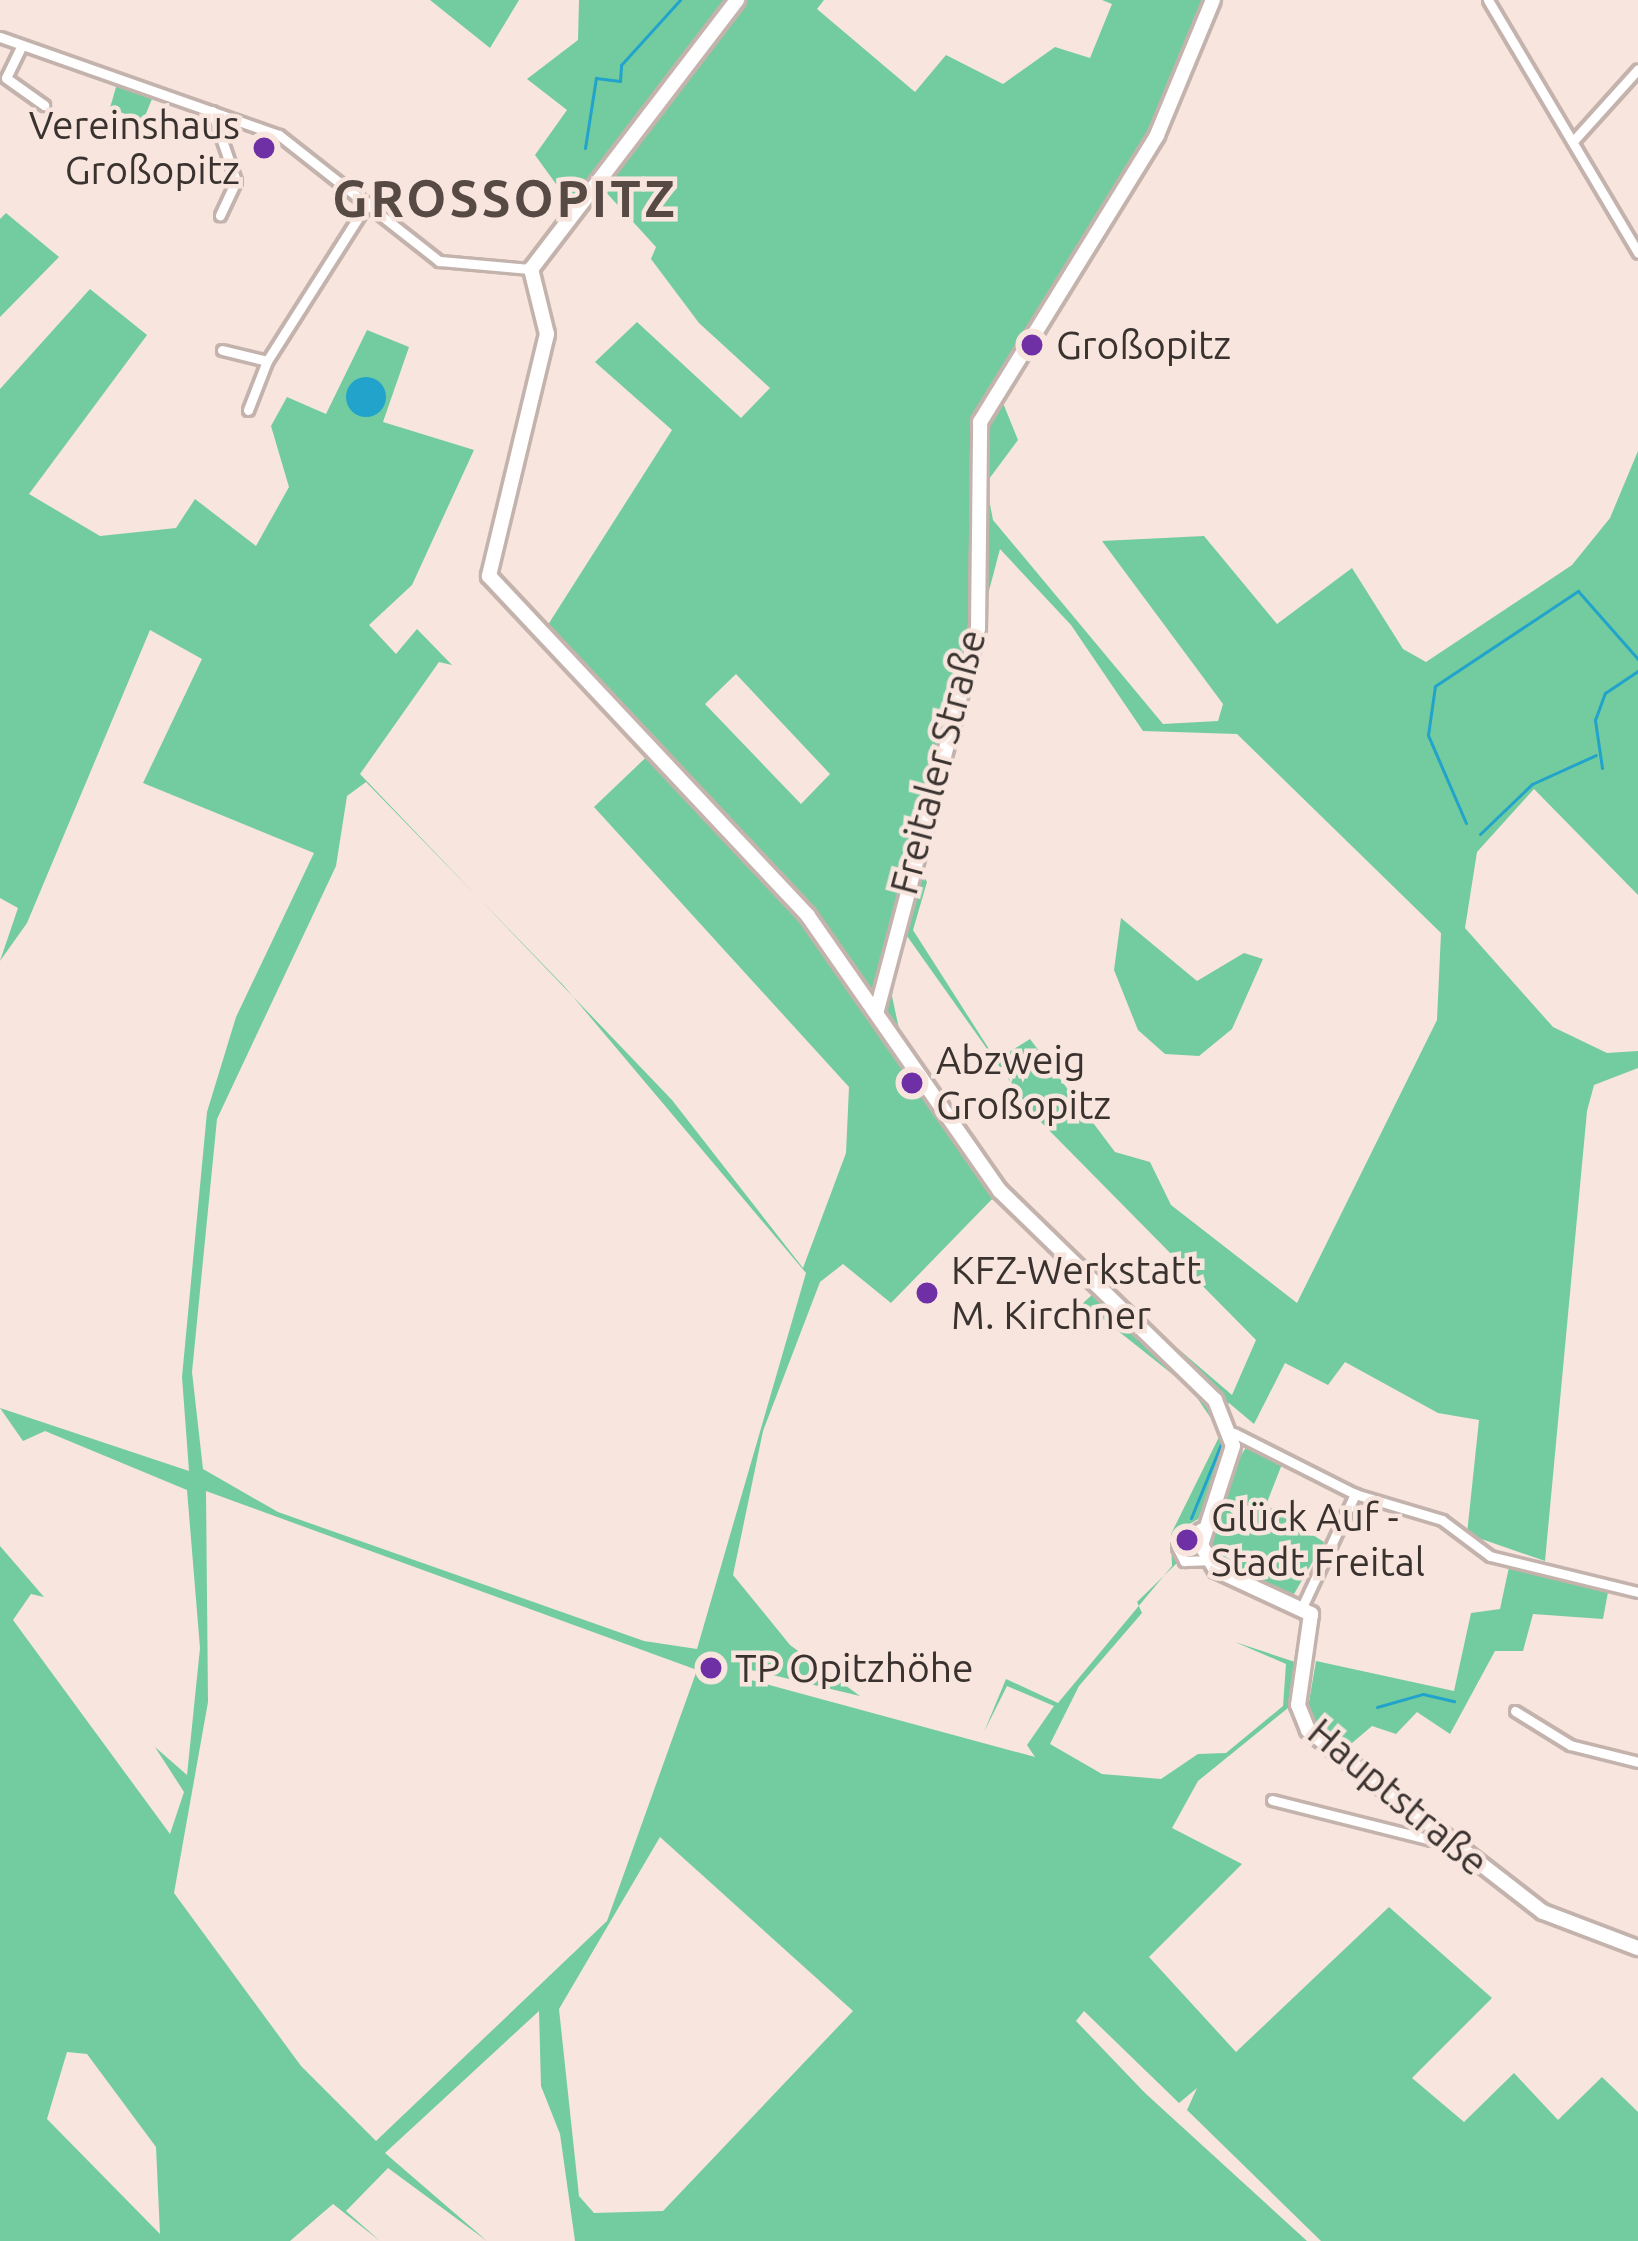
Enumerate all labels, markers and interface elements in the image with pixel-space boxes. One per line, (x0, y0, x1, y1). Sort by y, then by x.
place label: Vereinshaus Großopitz (29, 103, 240, 194)
marker: Vereinshaus Großopitz (251, 135, 277, 161)
district label: GROSSOPITZ (332, 167, 678, 229)
place label: Großopitz (1056, 322, 1231, 368)
marker: Großopitz (1019, 332, 1045, 358)
street label: Freitaler Straße (880, 625, 996, 899)
place label: Abzweig Großopitz (936, 1038, 1111, 1129)
marker: Abzweig Großopitz (899, 1070, 925, 1096)
place label: KFZ-Werkstatt M. Kirchner (951, 1248, 1201, 1339)
marker: KFZ-Werkstatt M. Kirchner (914, 1280, 940, 1306)
place label: Glück Auf - Stadt Freital (1211, 1495, 1425, 1586)
marker: Glück Auf - Stadt Freital (1174, 1527, 1200, 1553)
place label: TP Opitzhöhe (735, 1645, 974, 1691)
marker: TP Opitzhöhe (698, 1655, 724, 1681)
street label: Hauptstraße (1299, 1708, 1497, 1886)

